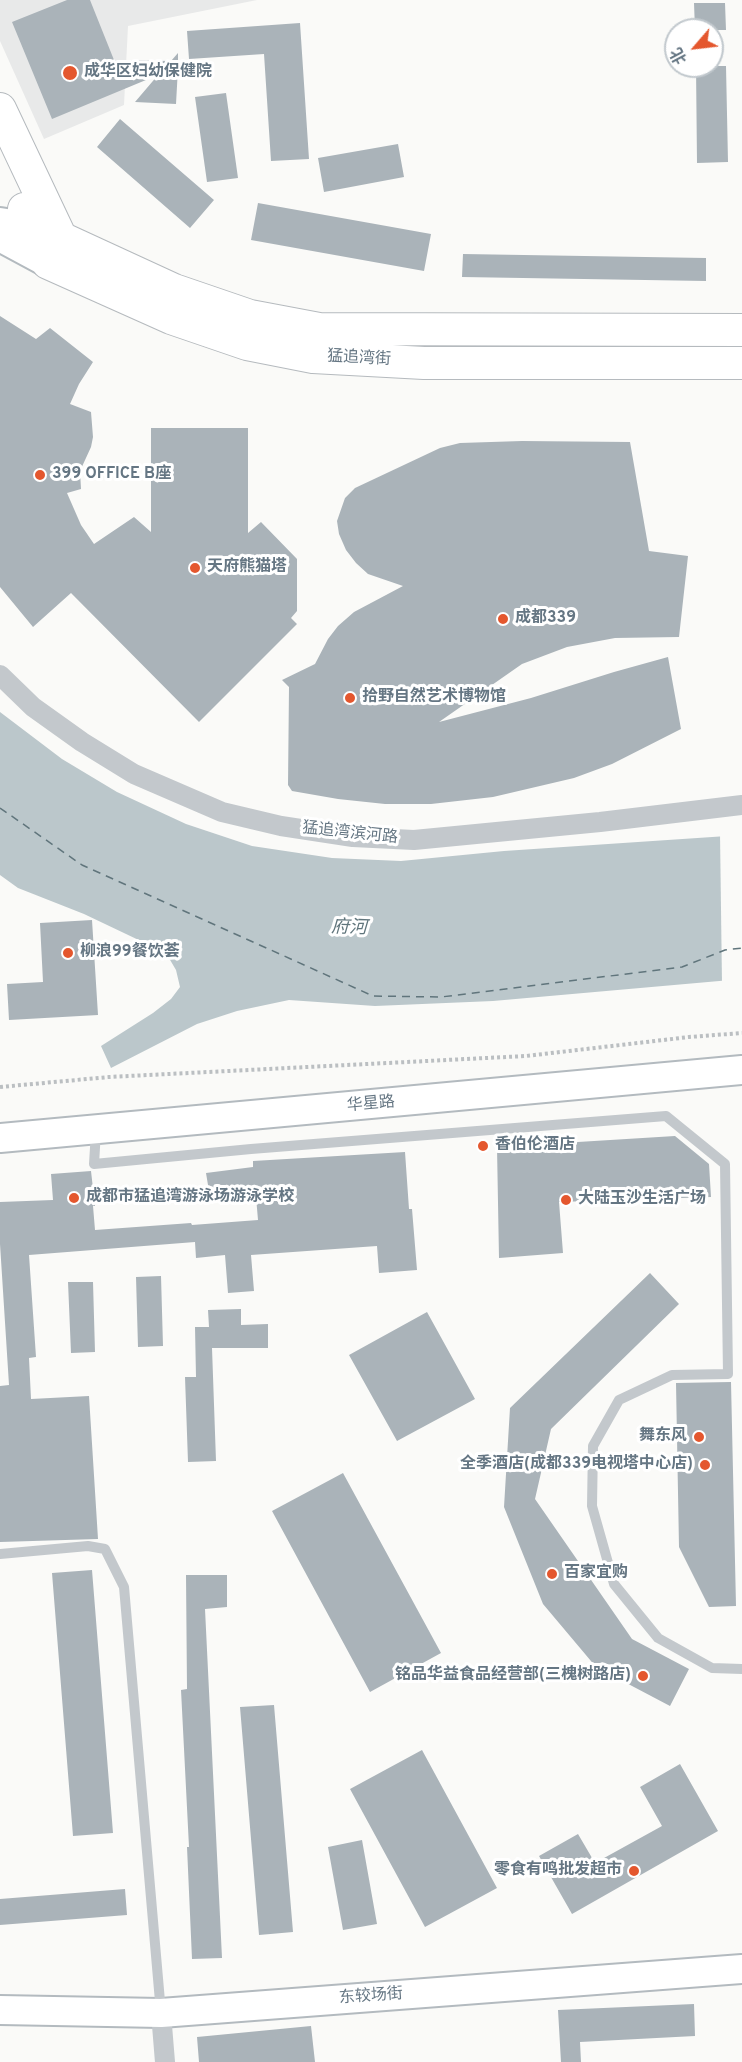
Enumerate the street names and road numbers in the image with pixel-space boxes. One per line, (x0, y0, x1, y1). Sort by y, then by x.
street label: 猛追湾街 (327, 348, 391, 370)
street label: 猛追湾滨河路 (301, 819, 399, 849)
street label: 华星路 (346, 1093, 396, 1117)
street label: 东较场街 (338, 1985, 404, 2009)

